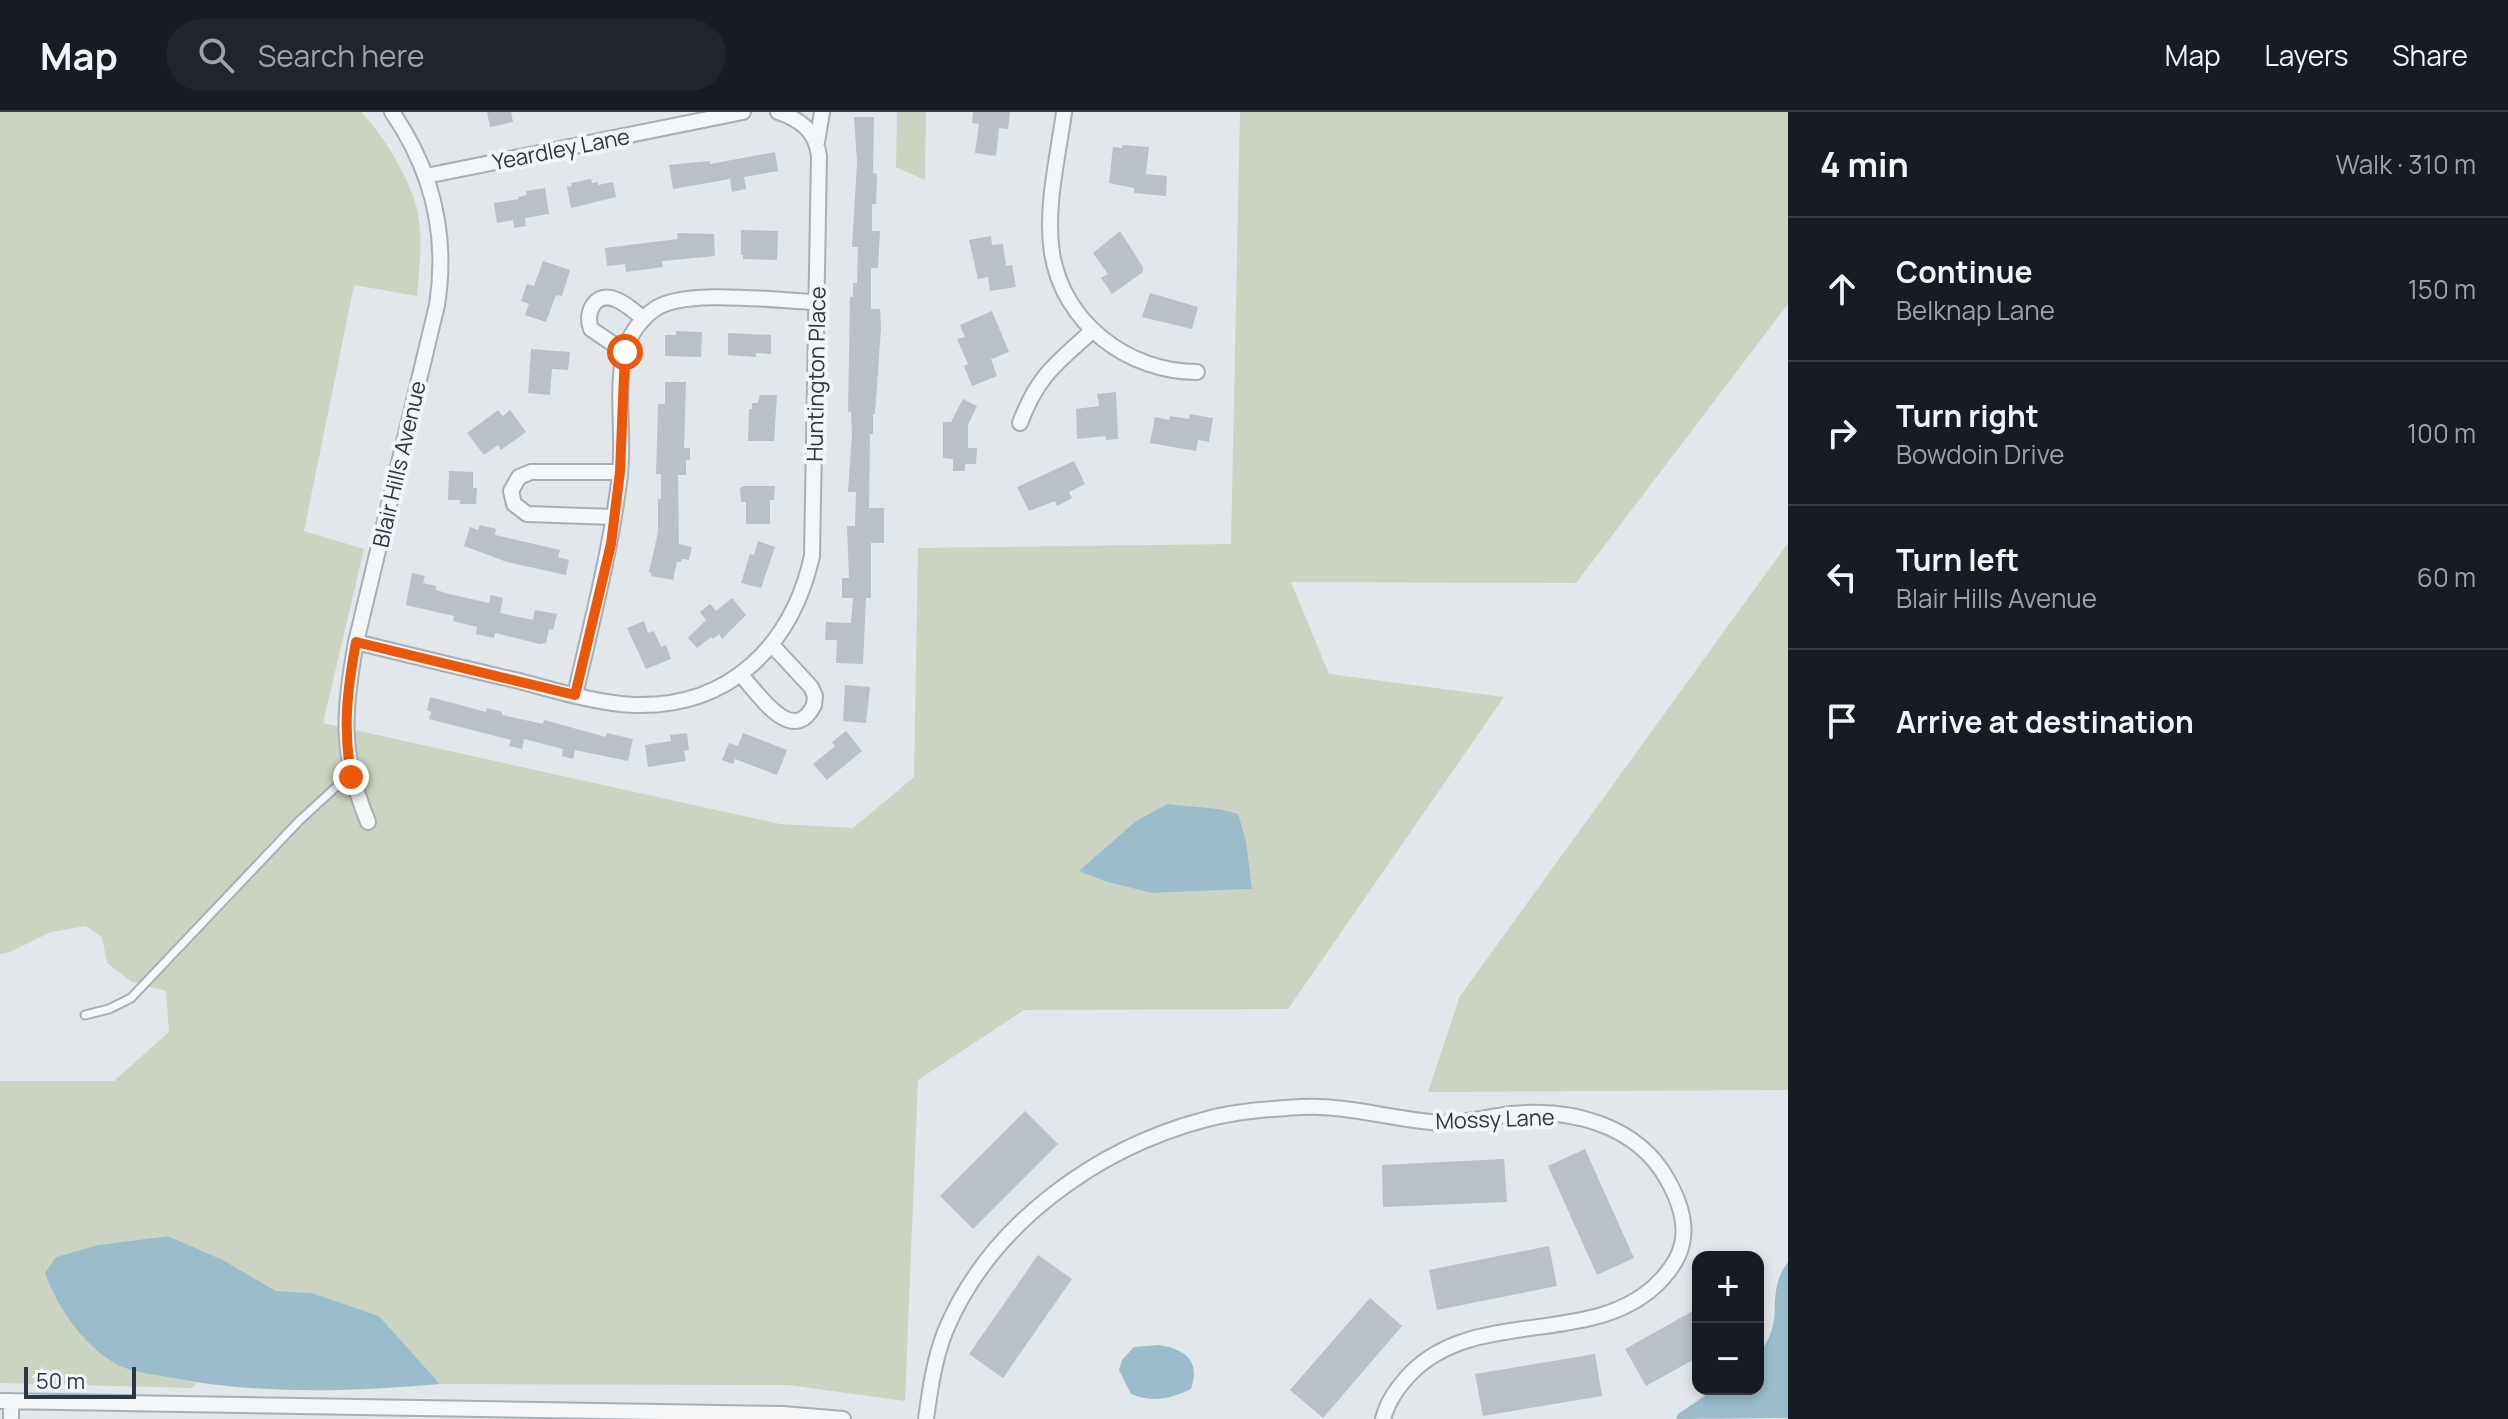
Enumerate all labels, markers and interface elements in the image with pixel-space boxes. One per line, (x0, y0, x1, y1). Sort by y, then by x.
search box (166, 19, 726, 91)
text: Map (40, 29, 118, 81)
icon: search (194, 33, 238, 77)
text: Search here (258, 35, 425, 76)
text: Map (2165, 36, 2221, 74)
text: Layers (2265, 36, 2348, 74)
text: Share (2392, 36, 2468, 74)
street label: Yeardley Lane (490, 121, 632, 177)
text: 4 min (1820, 141, 1909, 187)
text: Walk · 310 m (2336, 146, 2476, 182)
text: Continue (1896, 251, 2032, 292)
icon: ahead (1820, 267, 1864, 311)
text: 150 m (2408, 271, 2476, 307)
street label: Huntington Place (799, 286, 833, 462)
text: Belknap Lane (1896, 292, 2055, 328)
route start (607, 334, 643, 370)
street label: Blair Hills Avenue (365, 378, 433, 550)
text: Turn right (1896, 395, 2039, 436)
icon: right (1820, 411, 1864, 455)
text: 100 m (2407, 415, 2476, 451)
text: Bowdoin Drive (1896, 436, 2065, 472)
text: Turn left (1896, 539, 2019, 580)
icon: left (1820, 555, 1864, 599)
text: 60 m (2417, 559, 2476, 595)
text: Blair Hills Avenue (1896, 580, 2097, 616)
icon: arrive (1820, 699, 1864, 743)
text: Arrive at destination (1896, 701, 2194, 742)
route end (333, 759, 369, 795)
street label: Mossy Lane (1435, 1102, 1555, 1136)
map controls (1692, 1251, 1764, 1395)
button: + (1692, 1251, 1764, 1323)
button: − (1692, 1323, 1764, 1395)
scale bar (24, 1363, 136, 1399)
text: 50 m (36, 1366, 85, 1396)

